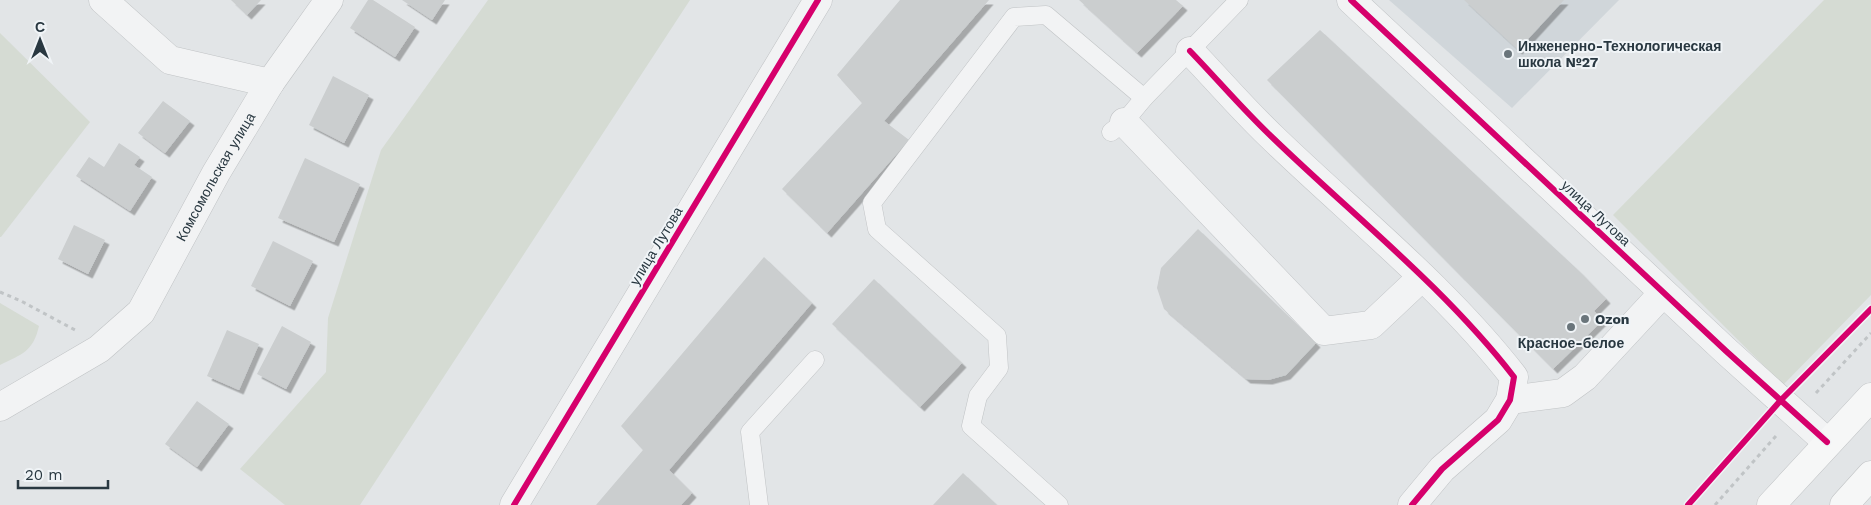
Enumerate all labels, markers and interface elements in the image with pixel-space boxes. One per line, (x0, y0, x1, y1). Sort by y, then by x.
north arrow (15, 15, 65, 65)
text: С (35, 19, 45, 35)
place label: Инженерно-Технологическая школа №27 (1518, 38, 1721, 70)
marker: Инженерно-Технологическая школа №27 (1502, 48, 1514, 60)
street label: Комсомольская улица (173, 110, 258, 244)
street label: улица Лутова (1558, 177, 1634, 249)
street label: улица Лутова (626, 204, 686, 288)
place label: Ozon (1595, 311, 1630, 327)
marker: Ozon (1579, 313, 1591, 325)
marker: Красное-белое (1565, 321, 1577, 333)
place label: Красное-белое (1518, 335, 1624, 351)
scale bar (18, 458, 108, 490)
text: 20 m (25, 466, 63, 484)

